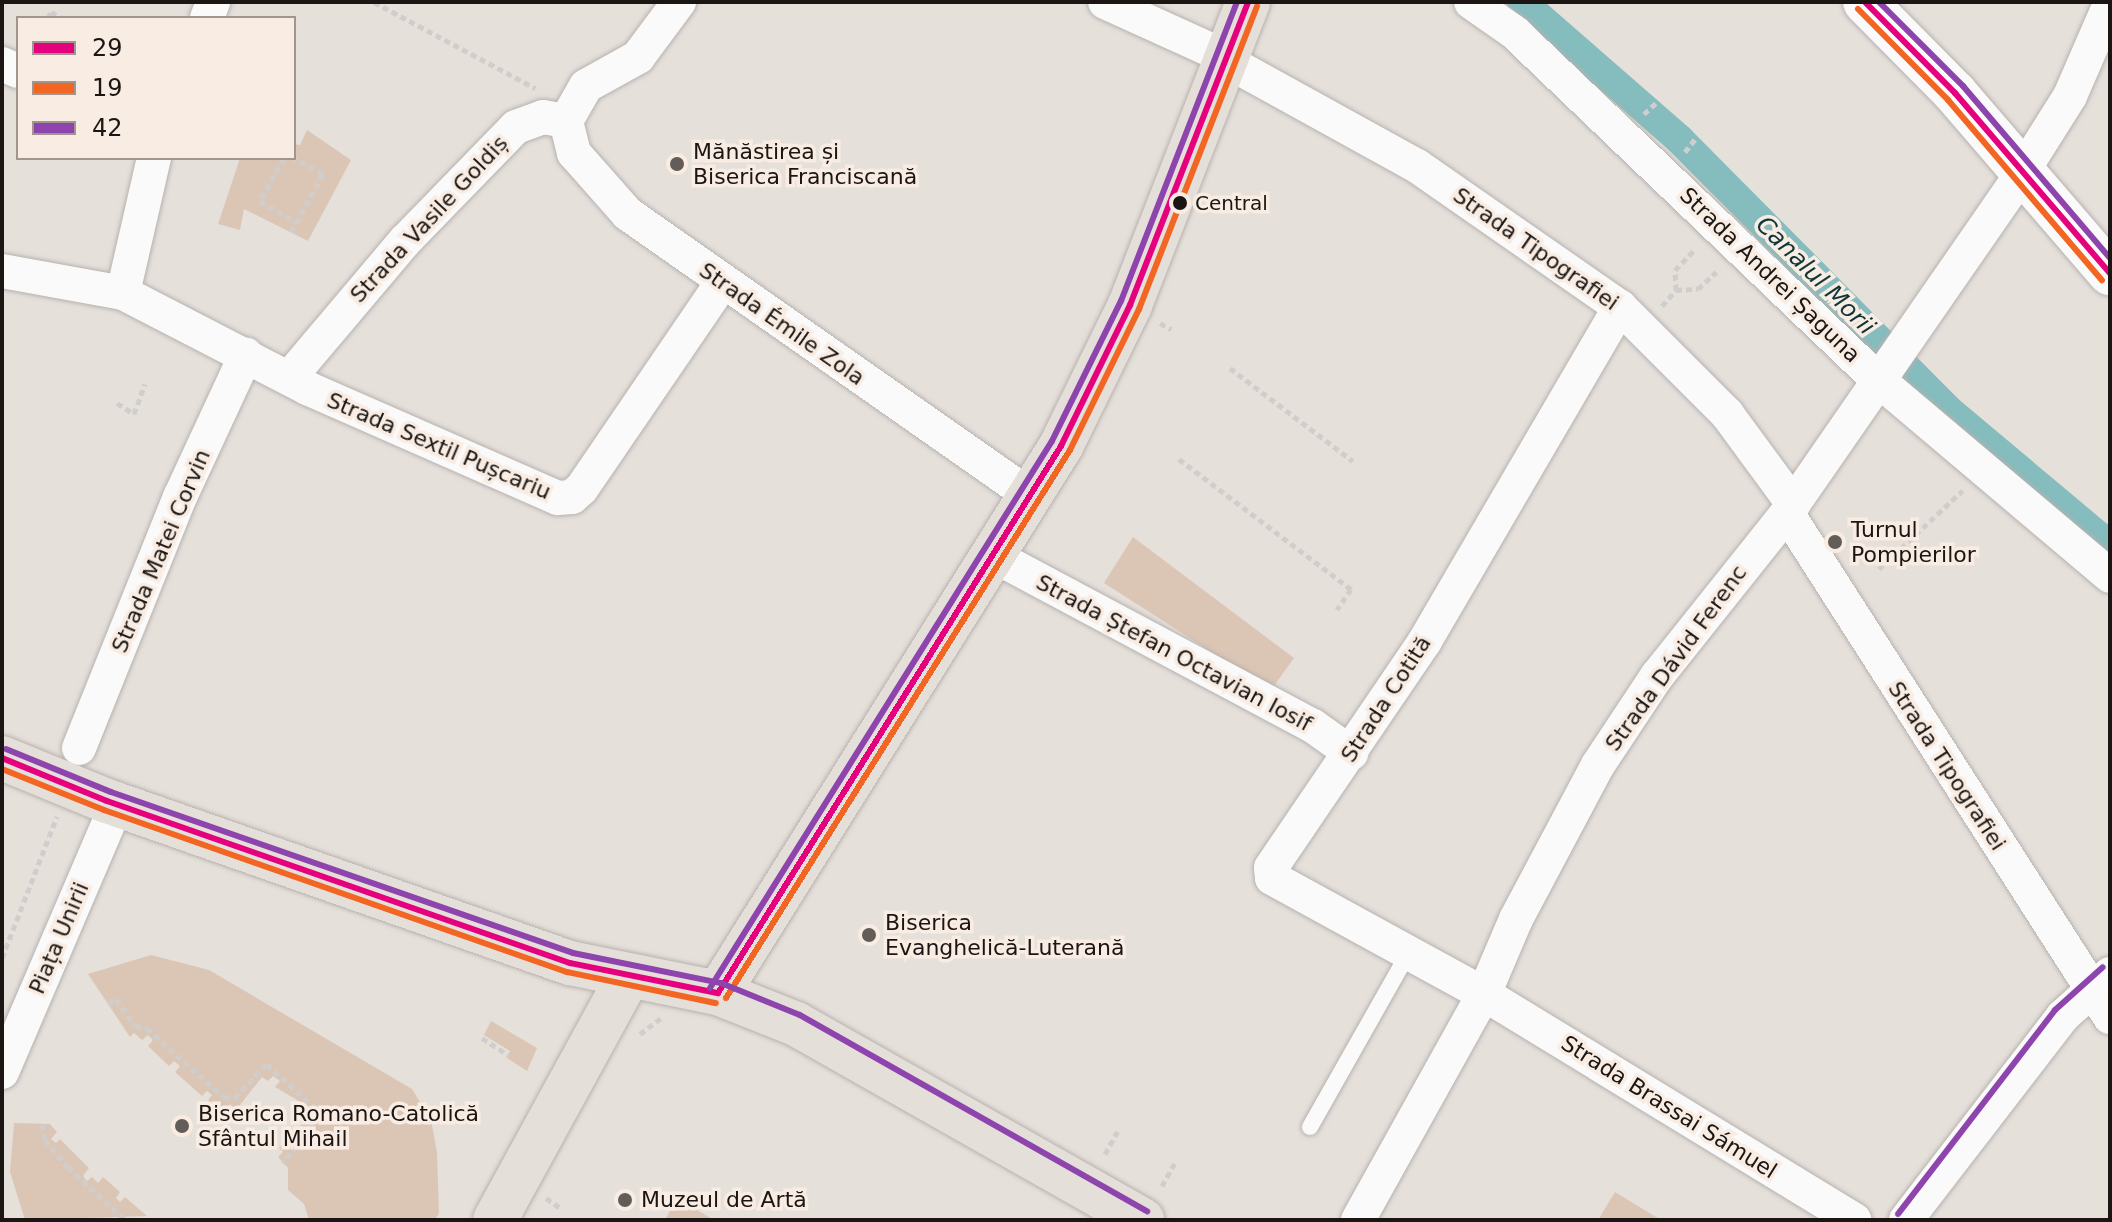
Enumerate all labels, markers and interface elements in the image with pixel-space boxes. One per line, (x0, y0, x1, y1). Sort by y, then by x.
legend (16, 16, 296, 160)
text: 29 (92, 34, 123, 62)
text: 19 (92, 74, 123, 102)
text: 42 (92, 114, 123, 142)
street label: Strada Vasile Goldiș (345, 130, 513, 308)
place label: Mănăstirea și Biserica Franciscană (693, 138, 917, 190)
marker: Mănăstirea și Biserica Franciscană (668, 155, 686, 173)
street label: Strada Tipografiei (1448, 182, 1624, 316)
street label: Strada Andrei Șaguna (1674, 182, 1866, 368)
place label: Central (1195, 191, 1268, 215)
marker: Central (1172, 195, 1188, 211)
water label: Canalul Morii (1750, 211, 1880, 341)
street label: Strada Émile Zola (694, 257, 870, 391)
street label: Strada Sextil Pușcariu (323, 387, 555, 505)
street label: Strada Matei Corvin (106, 445, 216, 657)
place label: Turnul Pompierilor (1851, 516, 1976, 568)
marker: Turnul Pompierilor (1826, 533, 1844, 551)
street label: Strada Dávid Ferenc (1600, 560, 1752, 756)
street label: Strada Ștefan Octavian Iosif (1032, 569, 1316, 737)
street label: Strada Cotită (1335, 631, 1437, 767)
street label: Strada Tipografiei (1883, 677, 2011, 855)
street label: Piața Unirii (24, 878, 94, 998)
place label: Biserica Evanghelică-Luterană (885, 909, 1124, 960)
marker: Biserica Evanghelică-Luterană (860, 926, 878, 944)
street label: Strada Brassai Sámuel (1556, 1030, 1782, 1184)
place label: Biserica Romano-Catolică Sfântul Mihail (198, 1100, 479, 1152)
marker: Biserica Romano-Catolică Sfântul Mihail (173, 1117, 191, 1135)
place label: Muzeul de Artă (641, 1187, 807, 1213)
marker: Muzeul de Artă (616, 1191, 634, 1209)

